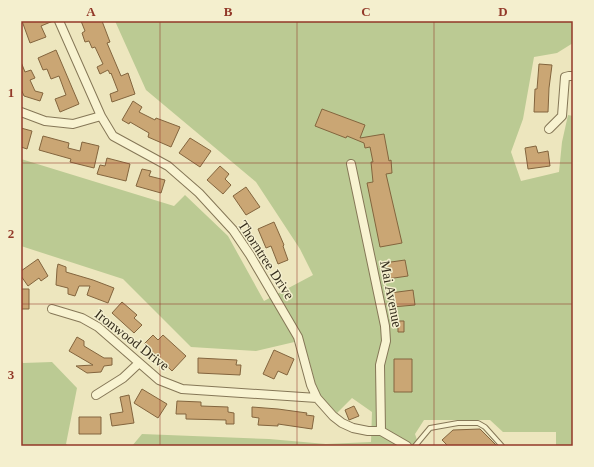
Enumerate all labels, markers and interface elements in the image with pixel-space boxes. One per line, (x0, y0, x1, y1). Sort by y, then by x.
text: A (86, 4, 96, 19)
text: B (224, 4, 233, 19)
text: C (361, 4, 371, 19)
text: D (498, 4, 508, 19)
text: 1 (8, 85, 14, 100)
street label: Thorntree Drive (235, 218, 297, 302)
text: 2 (8, 226, 14, 241)
street label: Mai Avenue (377, 259, 405, 329)
street label: Ironwood Drive (92, 306, 172, 374)
text: 3 (8, 367, 15, 382)

